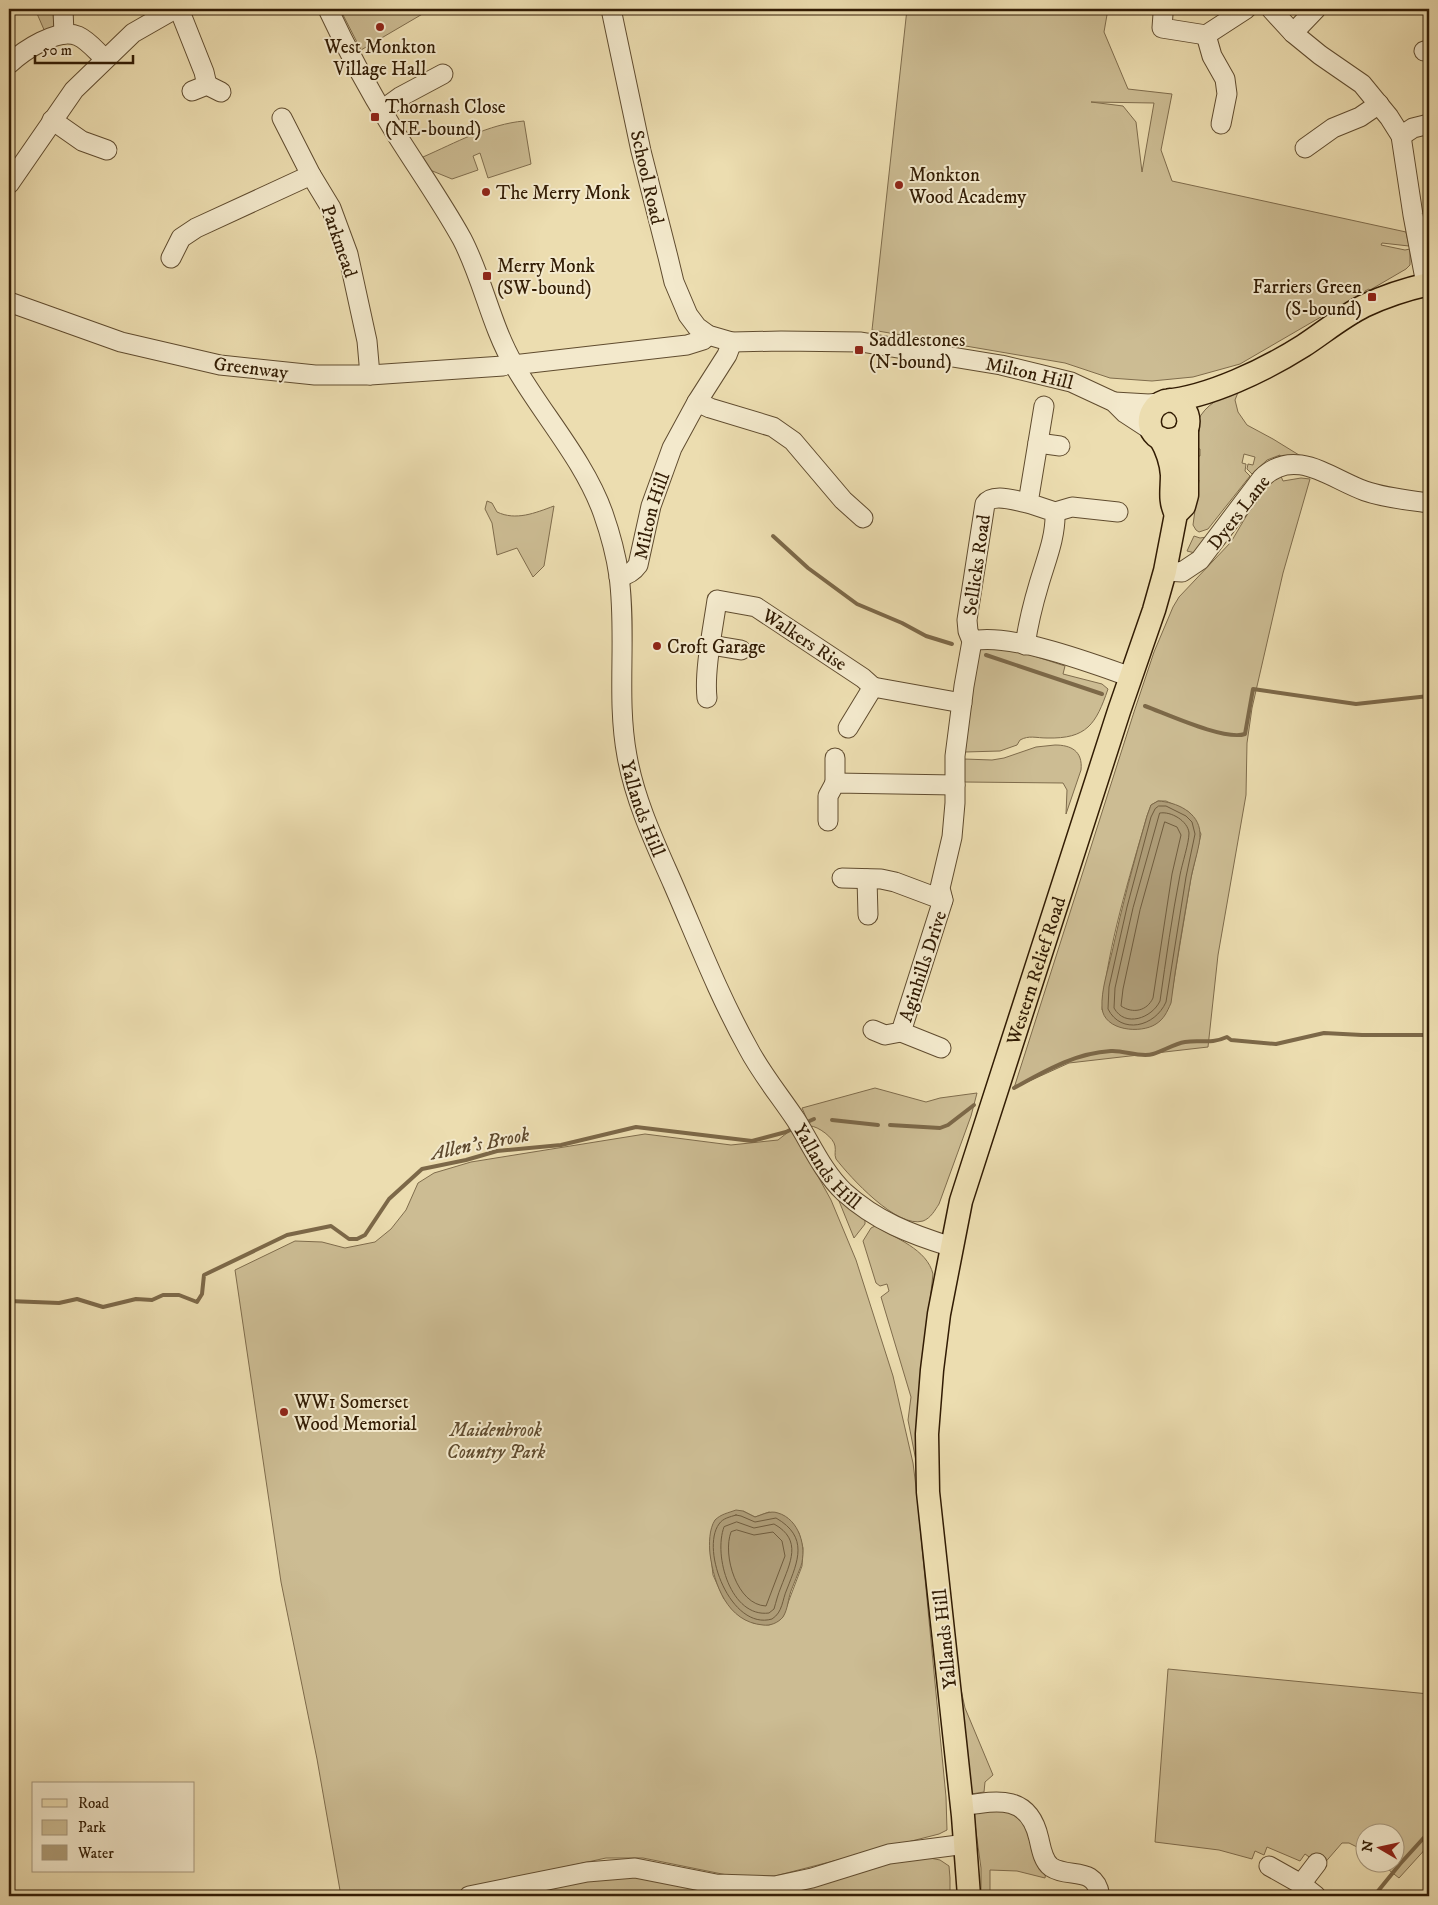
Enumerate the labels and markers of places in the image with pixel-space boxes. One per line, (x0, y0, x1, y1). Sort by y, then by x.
marker: West Monkton Village Hall (374, 21, 386, 33)
place label: West Monkton Village Hall (323, 36, 436, 81)
place label: Thornash Close (NE-bound) (385, 96, 506, 141)
marker: Thornash Close (NE-bound) (369, 111, 381, 123)
place label: Monkton Wood Academy (908, 164, 1027, 209)
marker: Monkton Wood Academy (893, 179, 905, 191)
place label: The Merry Monk (496, 182, 631, 205)
marker: The Merry Monk (480, 186, 492, 198)
place label: Merry Monk (SW-bound) (497, 255, 595, 300)
marker: Merry Monk (SW-bound) (481, 270, 493, 282)
place label: Farriers Green (S-bound) (1252, 276, 1362, 321)
marker: Farriers Green (S-bound) (1366, 291, 1378, 303)
place label: Saddlestones (N-bound) (869, 329, 965, 374)
marker: Saddlestones (N-bound) (853, 344, 865, 356)
place label: Croft Garage (667, 636, 766, 659)
marker: Croft Garage (651, 640, 663, 652)
place label: WW1 Somerset Wood Memorial (293, 1391, 417, 1436)
marker: WW1 Somerset Wood Memorial (278, 1406, 290, 1418)

